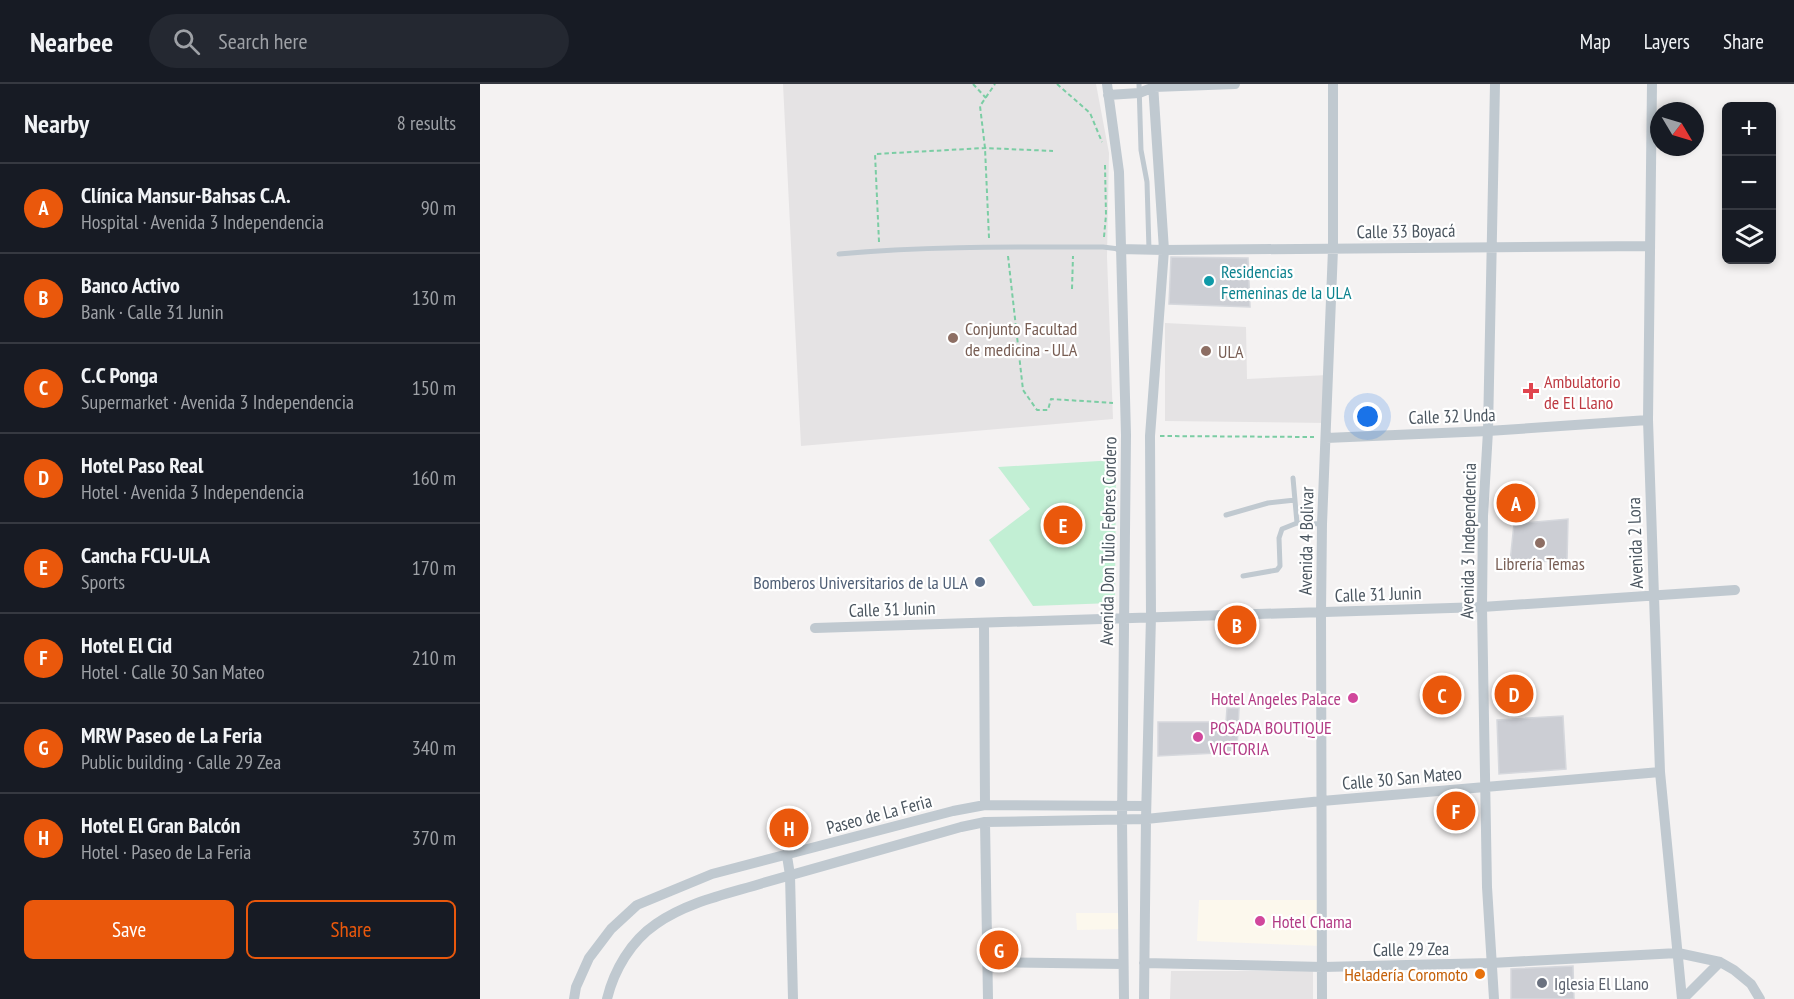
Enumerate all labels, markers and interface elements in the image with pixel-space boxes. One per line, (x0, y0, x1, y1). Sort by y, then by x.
search box (149, 14, 569, 68)
text: Nearbee (30, 23, 113, 60)
icon: search (170, 25, 203, 58)
text: Search here (218, 27, 308, 55)
text: Map (1580, 28, 1611, 55)
text: Layers (1644, 28, 1690, 55)
text: Share (1723, 28, 1764, 55)
north arrow (1650, 102, 1704, 156)
map controls (1722, 102, 1776, 264)
button: + (1722, 102, 1776, 156)
text: Nearby (24, 107, 89, 140)
text: 8 results (397, 110, 456, 136)
button: − (1722, 156, 1776, 210)
text: Clínica Mansur-Bahsas C.A. (81, 181, 291, 209)
text: A (38, 195, 49, 221)
text: 90 m (421, 195, 456, 221)
text: Hospital · Avenida 3 Independencia (81, 209, 324, 235)
button: layers (1722, 210, 1776, 264)
street label: Calle 33 Boyacá (1357, 219, 1455, 243)
place label: Residencias Femeninas de la ULA (1221, 260, 1352, 304)
text: Banco Activo (81, 271, 180, 299)
marker: Residencias Femeninas de la ULA (1202, 274, 1216, 288)
text: B (39, 285, 48, 311)
text: 130 m (412, 285, 456, 311)
text: Bank · Calle 31 Junin (81, 299, 224, 325)
place label: Conjunto Facultad de medicina - ULA (965, 317, 1078, 361)
marker: Conjunto Facultad de medicina - ULA (946, 331, 960, 345)
place label: ULA (1218, 340, 1244, 363)
marker: ULA (1199, 344, 1213, 358)
text: C.C Ponga (81, 361, 158, 389)
place label: Ambulatorio de El Llano (1544, 370, 1621, 414)
text: C (39, 375, 48, 401)
text: 150 m (412, 375, 456, 401)
marker: Ambulatorio de El Llano (1522, 382, 1540, 400)
text: Supermarket · Avenida 3 Independencia (81, 389, 354, 415)
your location (1353, 402, 1382, 431)
street label: Calle 32 Unda (1408, 403, 1496, 429)
street label: Avenida Don Tulio Febres Cordero (1095, 436, 1121, 646)
text: Hotel Paso Real (81, 451, 203, 479)
street label: Avenida 3 Independencia (1455, 463, 1481, 619)
text: D (38, 465, 49, 491)
text: 160 m (412, 465, 456, 491)
text: Hotel · Avenida 3 Independencia (81, 479, 304, 505)
pin: A (1496, 480, 1536, 526)
street label: Avenida 4 Bolivar (1294, 487, 1318, 595)
street label: Avenida 2 Lora (1622, 497, 1648, 589)
pin: E (1044, 502, 1082, 548)
marker: Librería Temas (1533, 536, 1547, 550)
text: Cancha FCU-ULA (81, 541, 210, 569)
place label: Librería Temas (1495, 552, 1585, 575)
text: E (39, 555, 48, 581)
text: 170 m (412, 555, 456, 581)
text: Sports (81, 569, 125, 595)
place label: Bomberos Universitarios de la ULA (753, 571, 968, 594)
marker: Bomberos Universitarios de la ULA (973, 575, 987, 589)
street label: Calle 31 Junin (1334, 581, 1422, 607)
street label: Calle 31 Junin (848, 596, 936, 622)
pin: B (1218, 602, 1257, 648)
text: Hotel El Cid (81, 631, 172, 659)
text: F (39, 645, 48, 671)
text: 210 m (412, 645, 456, 671)
text: Hotel · Calle 30 San Mateo (81, 659, 265, 685)
pin: C (1422, 672, 1462, 718)
pin: D (1494, 672, 1534, 716)
place label: Hotel Angeles Palace (1211, 687, 1341, 710)
marker: Hotel Angeles Palace (1346, 691, 1360, 705)
place label: POSADA BOUTIQUE VICTORIA (1209, 716, 1332, 760)
text: MRW Paseo de La Feria (81, 721, 262, 749)
marker: POSADA BOUTIQUE VICTORIA (1191, 730, 1205, 744)
text: G (38, 735, 49, 761)
text: 340 m (412, 735, 456, 761)
text: Public building · Calle 29 Zea (81, 749, 281, 775)
street label: Calle 30 San Mateo (1341, 761, 1463, 795)
pin: F (1436, 788, 1476, 834)
street label: Paseo de La Feria (824, 789, 934, 839)
pin: H (770, 806, 808, 850)
text: Hotel El Gran Balcón (81, 811, 241, 839)
text: H (38, 825, 49, 851)
text: 370 m (412, 825, 456, 851)
text: Hotel · Paseo de La Feria (81, 839, 251, 865)
button: Save (24, 900, 234, 959)
button: Share (246, 900, 456, 959)
place label: Hotel Chama (1272, 910, 1352, 933)
marker: Hotel Chama (1253, 914, 1267, 928)
pin: G (980, 928, 1018, 972)
street label: Calle 29 Zea (1373, 937, 1449, 961)
place label: Heladería Coromoto (1344, 963, 1468, 986)
marker: Heladería Coromoto (1473, 967, 1487, 981)
place label: Iglesia El Llano (1554, 972, 1649, 995)
marker: Iglesia El Llano (1535, 976, 1549, 990)

